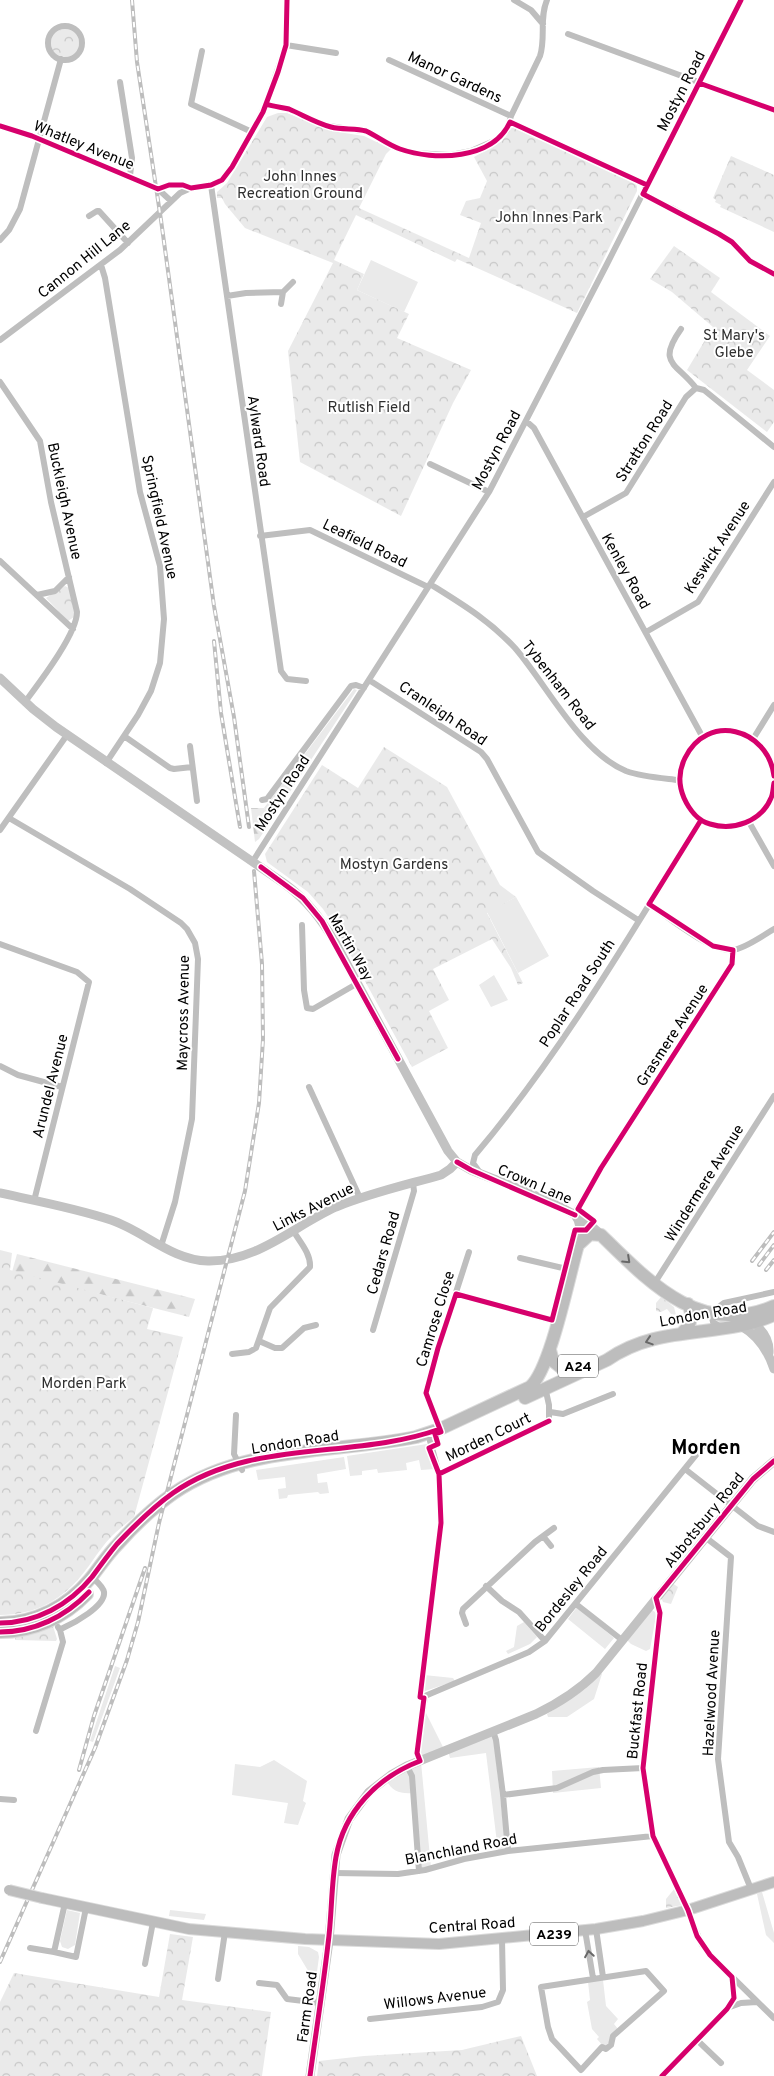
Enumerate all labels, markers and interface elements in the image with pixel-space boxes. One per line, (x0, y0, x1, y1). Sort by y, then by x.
street label: Manor Gardens (404, 48, 505, 109)
street label: Mostyn Road (654, 48, 711, 135)
street label: Whatley Avenue (30, 118, 137, 175)
park label: John Innes Recreation Ground (237, 168, 363, 204)
park label: John Innes Park (495, 209, 603, 228)
street label: Cannon Hill Lane (35, 217, 135, 304)
park label: St Mary's Glebe (703, 327, 765, 363)
street label: Aylward Road (242, 394, 273, 488)
street label: Stratton Road (613, 397, 678, 486)
park label: Rutlish Field (328, 399, 410, 418)
street label: Mostyn Road (468, 408, 526, 494)
street label: Buckleigh Avenue (42, 441, 85, 562)
street label: Springfield Avenue (136, 454, 181, 581)
street label: Keswick Avenue (681, 498, 755, 598)
street label: Leafield Road (319, 516, 410, 573)
street label: Kenley Road (596, 530, 653, 613)
street label: Tybenham Road (517, 637, 599, 735)
street label: Cranleigh Road (394, 678, 490, 751)
street label: Mostyn Road (251, 752, 315, 836)
park label: Mostyn Gardens (340, 856, 448, 875)
street label: Martin Way (323, 911, 377, 985)
street label: Poplar Road South (536, 936, 620, 1052)
street label: Maycross Avenue (174, 955, 195, 1071)
street label: Grasmere Avenue (633, 981, 714, 1091)
street label: Arundel Avenue (29, 1032, 74, 1140)
street label: Windermere Avenue (661, 1121, 749, 1246)
street label: Crown Lane (494, 1161, 575, 1210)
street label: Links Avenue (270, 1180, 357, 1237)
street label: Cedars Road (364, 1210, 405, 1297)
one-way arrow (621, 1254, 630, 1263)
street label: Camrose Close (413, 1269, 460, 1370)
street label: London Road (658, 1298, 749, 1333)
one-way arrow (645, 1335, 653, 1345)
road number: A24 (558, 1354, 598, 1378)
park label: Morden Park (41, 1375, 127, 1394)
street label: Morden Court (443, 1409, 535, 1467)
street label: London Road (250, 1427, 341, 1460)
district label: Morden (671, 1436, 741, 1462)
street label: Abbotsbury Road (661, 1469, 749, 1572)
street label: Bordesley Road (532, 1543, 613, 1637)
street label: Hazelwood Avenue (700, 1629, 725, 1757)
street label: Buckfast Road (624, 1662, 653, 1760)
street label: Blanchland Road (404, 1830, 519, 1871)
street label: Central Road (428, 1914, 516, 1939)
road number: A239 (530, 1922, 578, 1946)
one-way arrow (585, 1950, 595, 1959)
street label: Farm Road (294, 1970, 323, 2044)
street label: Willows Avenue (383, 1984, 488, 2015)

